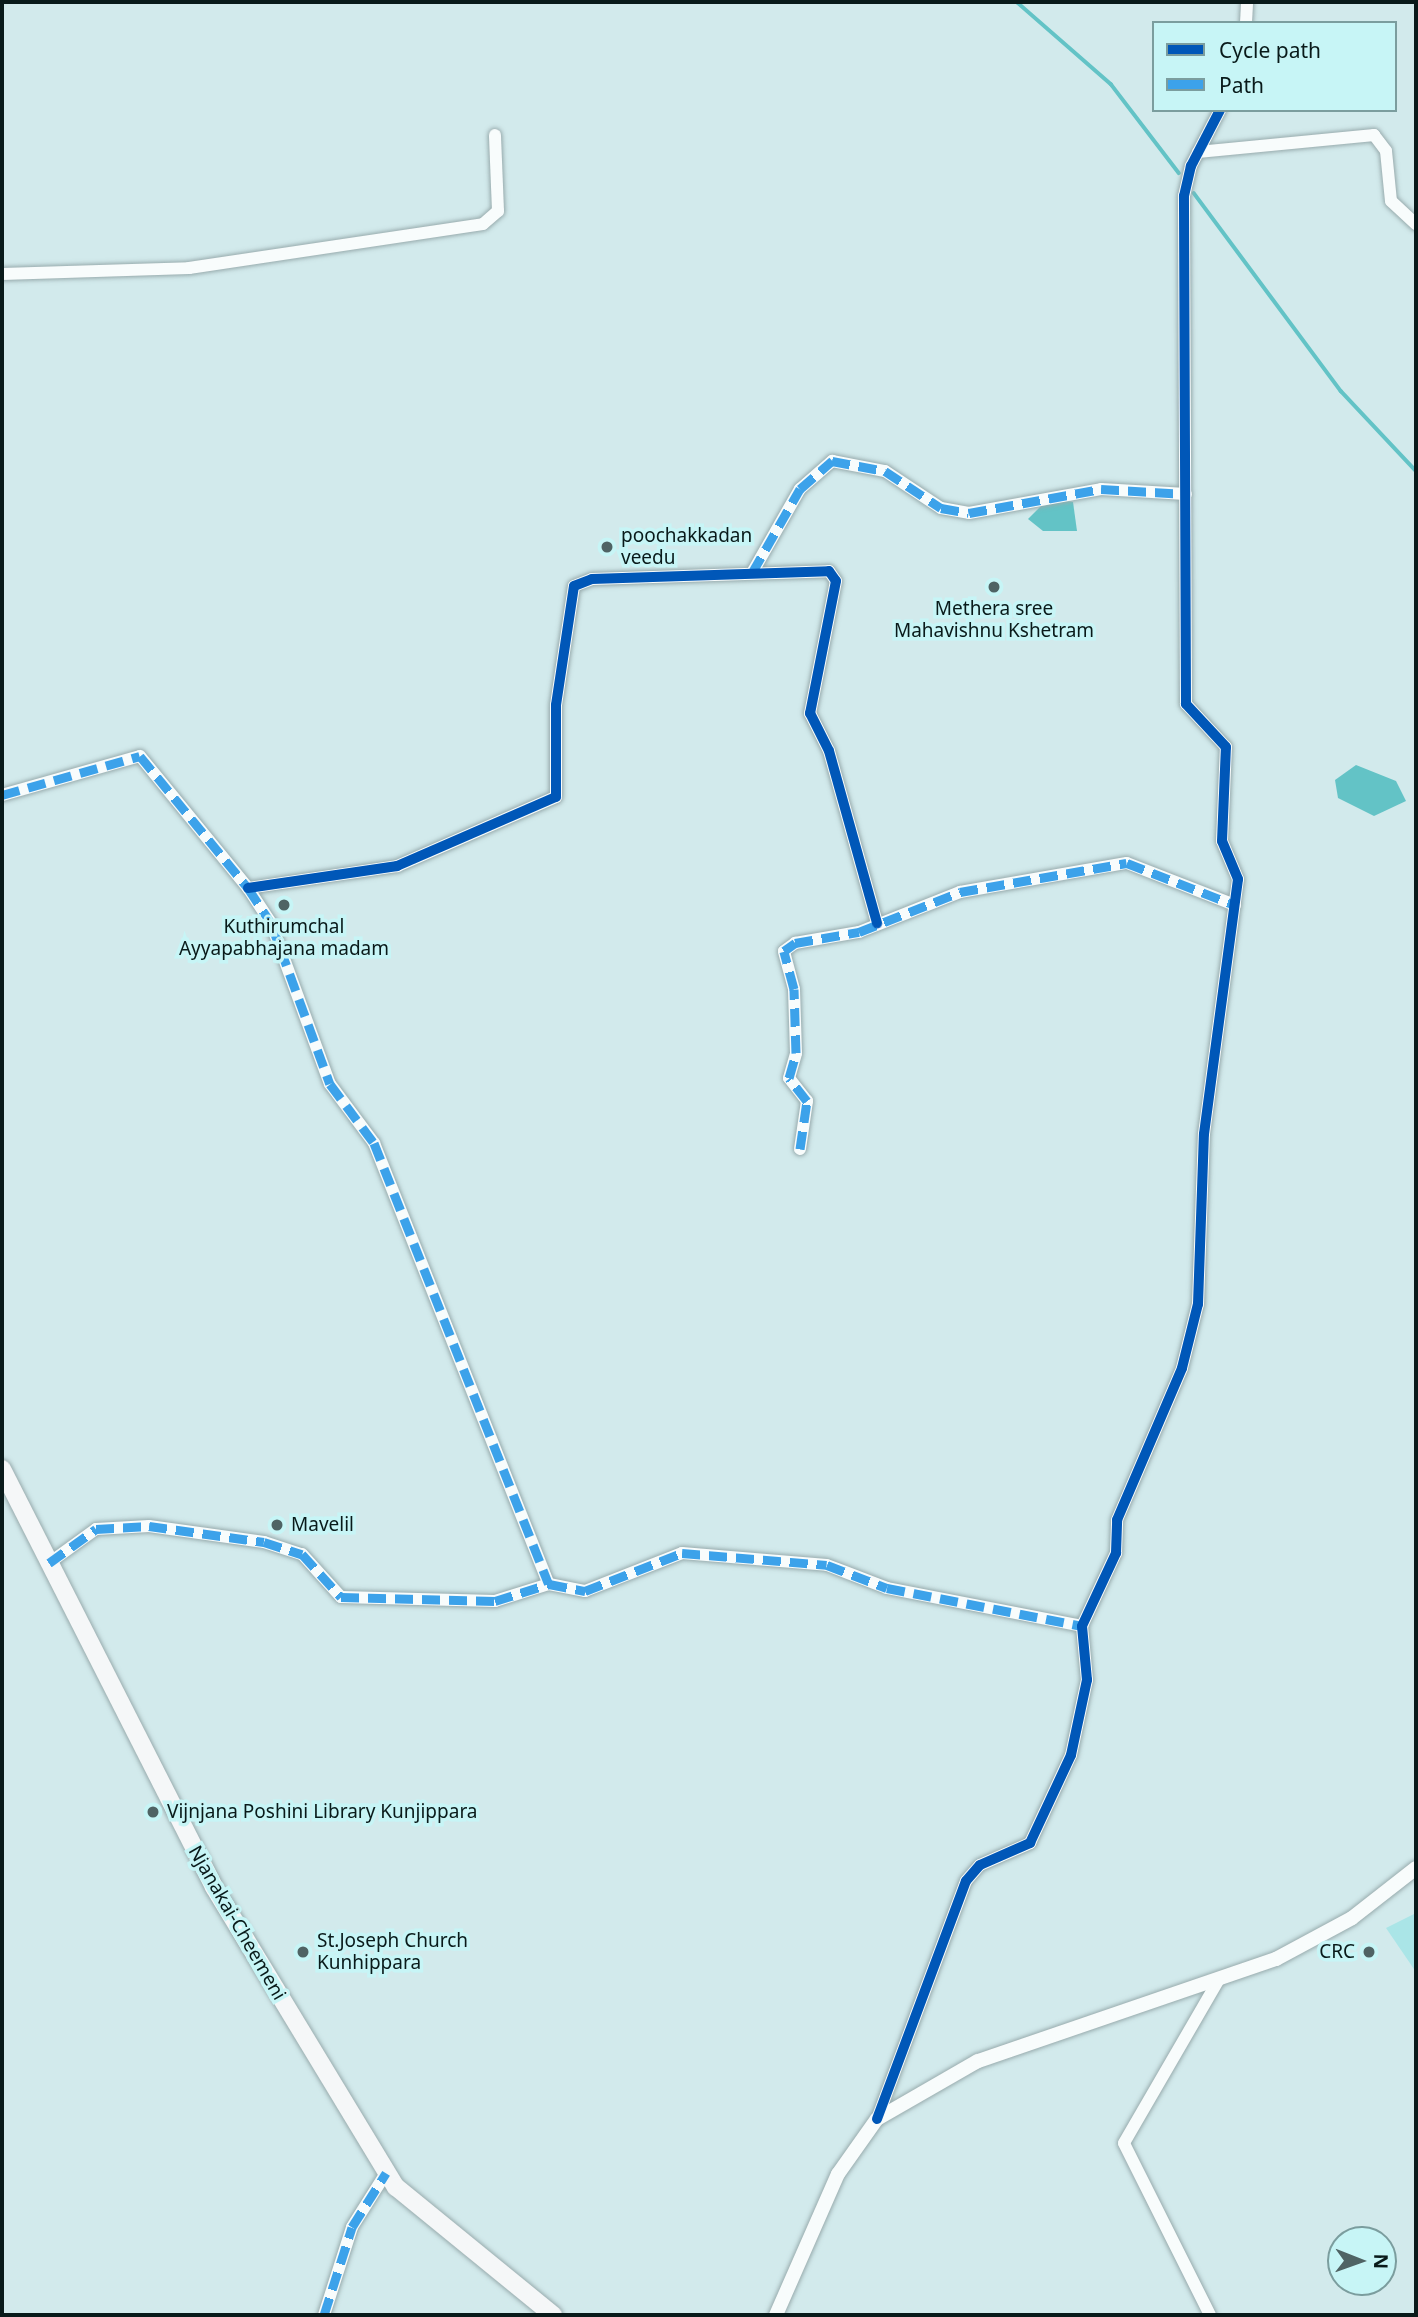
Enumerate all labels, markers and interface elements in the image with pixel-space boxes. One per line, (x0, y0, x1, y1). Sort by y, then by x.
legend (1152, 21, 1397, 112)
text: Cycle path (1219, 36, 1321, 64)
text: Path (1219, 71, 1264, 99)
place label: poochakkadan veedu (621, 525, 752, 569)
marker: poochakkadan veedu (599, 539, 615, 555)
marker: Methera sree Mahavishnu Kshetram (986, 579, 1002, 595)
place label: Methera sree Mahavishnu Kshetram (894, 598, 1094, 642)
marker: Kuthirumchal Ayyapabhajana madam (276, 897, 292, 913)
place label: Kuthirumchal Ayyapabhajana madam (179, 916, 389, 960)
place label: Mavelil (291, 1514, 354, 1536)
marker: Mavelil (269, 1517, 285, 1533)
place label: Vijnjana Poshini Library Kunjippara (167, 1801, 478, 1823)
marker: Vijnjana Poshini Library Kunjippara (145, 1804, 161, 1820)
street label: Njanakai-Cheemeni (183, 1842, 291, 2004)
place label: St.Joseph Church Kunhippara (317, 1930, 468, 1974)
place label: CRC (1319, 1941, 1355, 1963)
marker: St.Joseph Church Kunhippara (295, 1944, 311, 1960)
marker: CRC (1361, 1944, 1377, 1960)
north arrow (1327, 2226, 1397, 2296)
text: N (1368, 2253, 1394, 2269)

